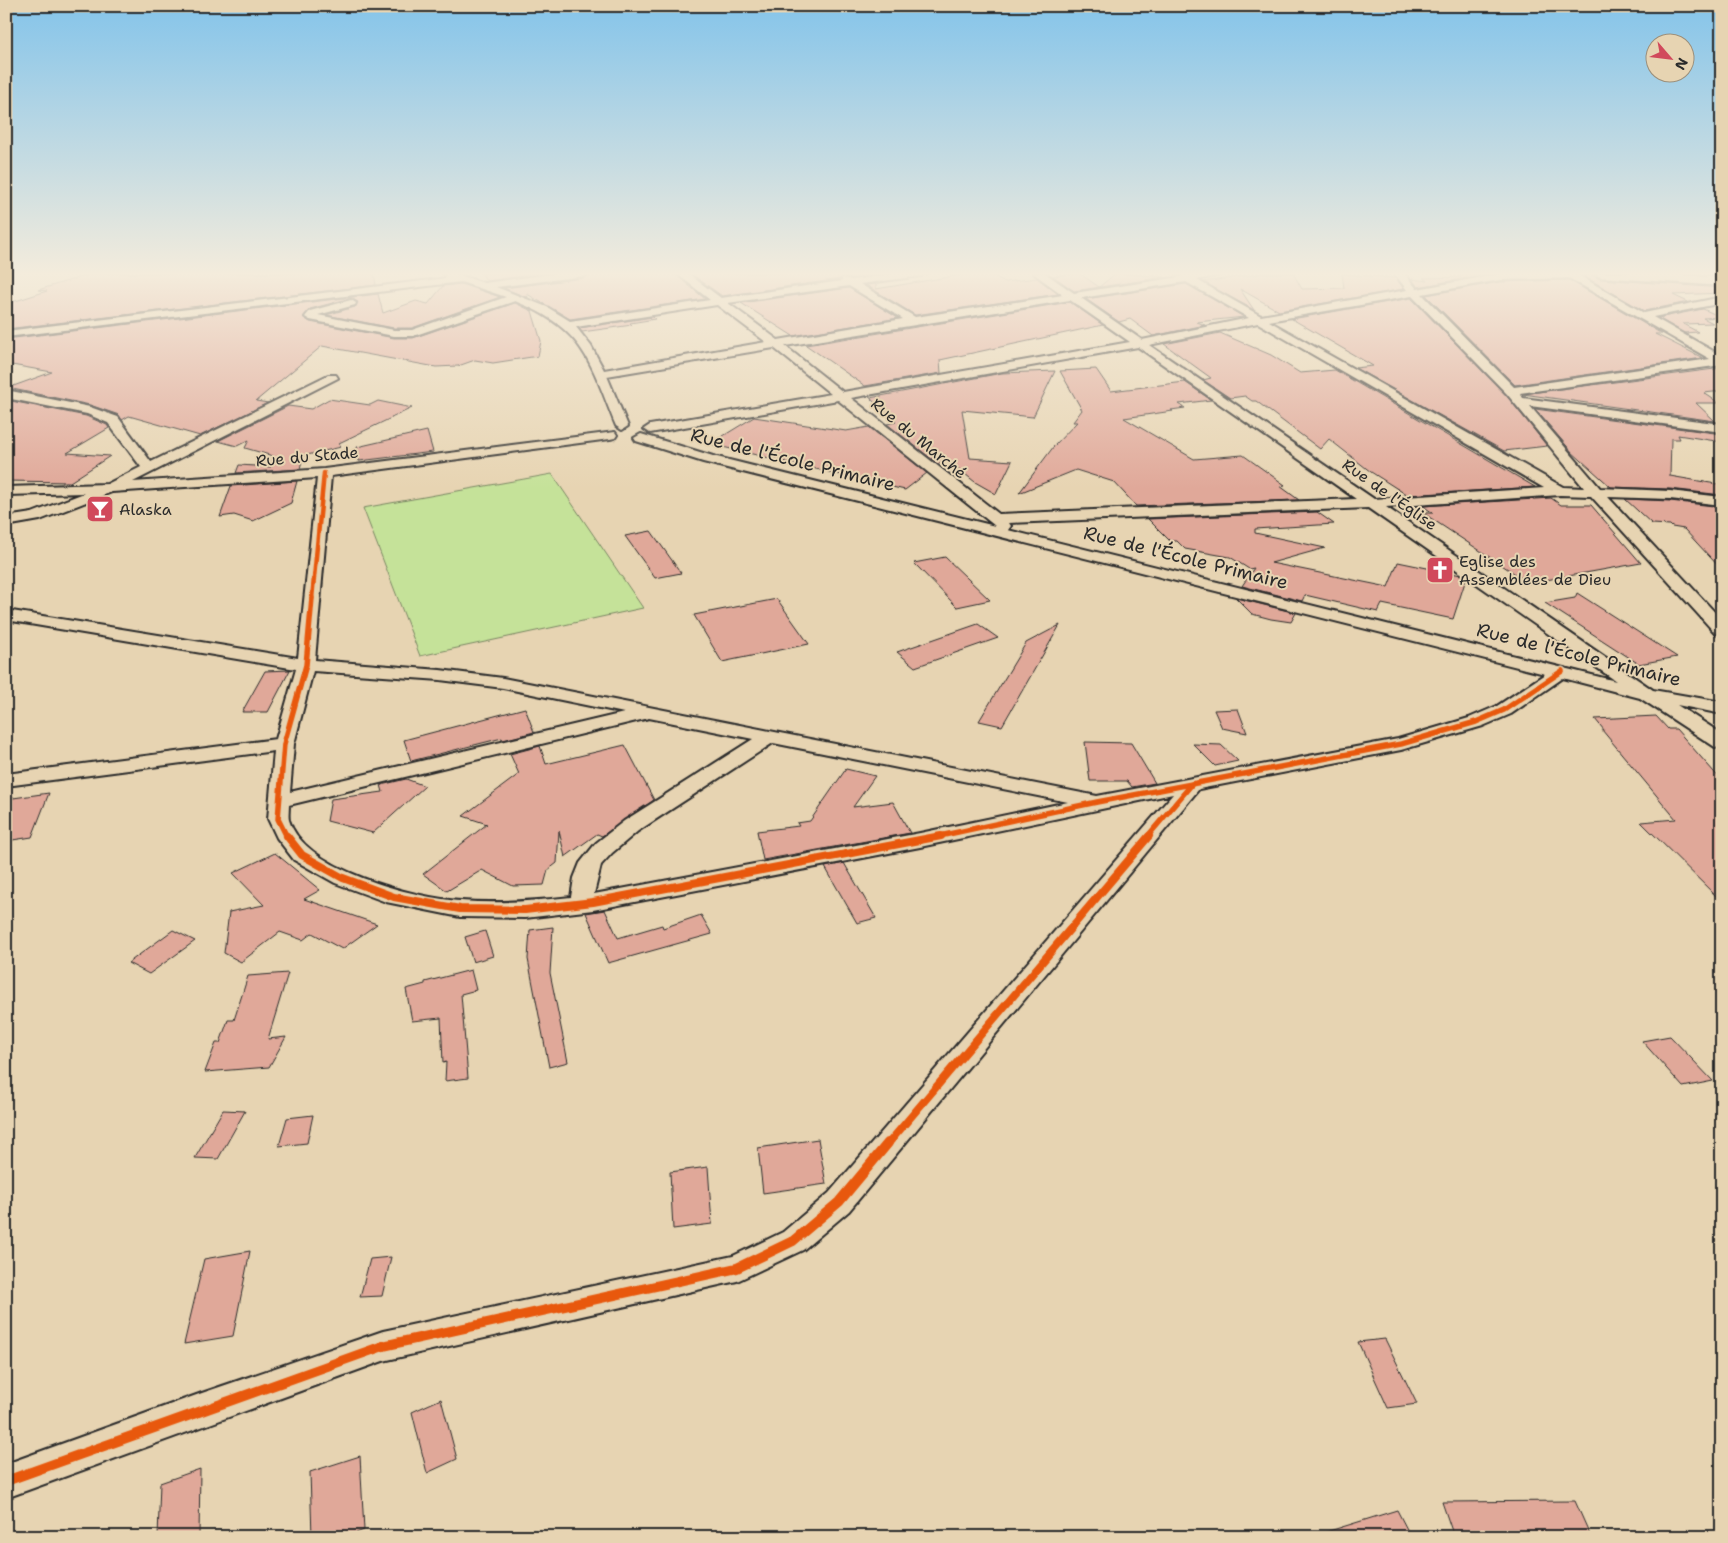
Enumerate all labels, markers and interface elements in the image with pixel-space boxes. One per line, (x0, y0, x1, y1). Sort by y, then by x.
north arrow (1646, 32, 1696, 82)
text: N (1671, 55, 1692, 73)
street label: Rue du Marché (867, 393, 971, 483)
street label: Rue de l'École Primaire (688, 421, 898, 497)
street label: Rue du Stade (255, 442, 359, 471)
street label: Rue de l'Église (1338, 454, 1441, 535)
bar icon: Alaska (85, 494, 115, 524)
place label: Alaska (119, 499, 172, 520)
street label: Rue de l'École Primaire (1081, 519, 1291, 595)
place label: Eglise des Assemblées de Dieu (1459, 551, 1611, 590)
church icon: Eglise des Assemblées de Dieu (1425, 555, 1455, 585)
street label: Rue de l'École Primaire (1474, 616, 1684, 692)

